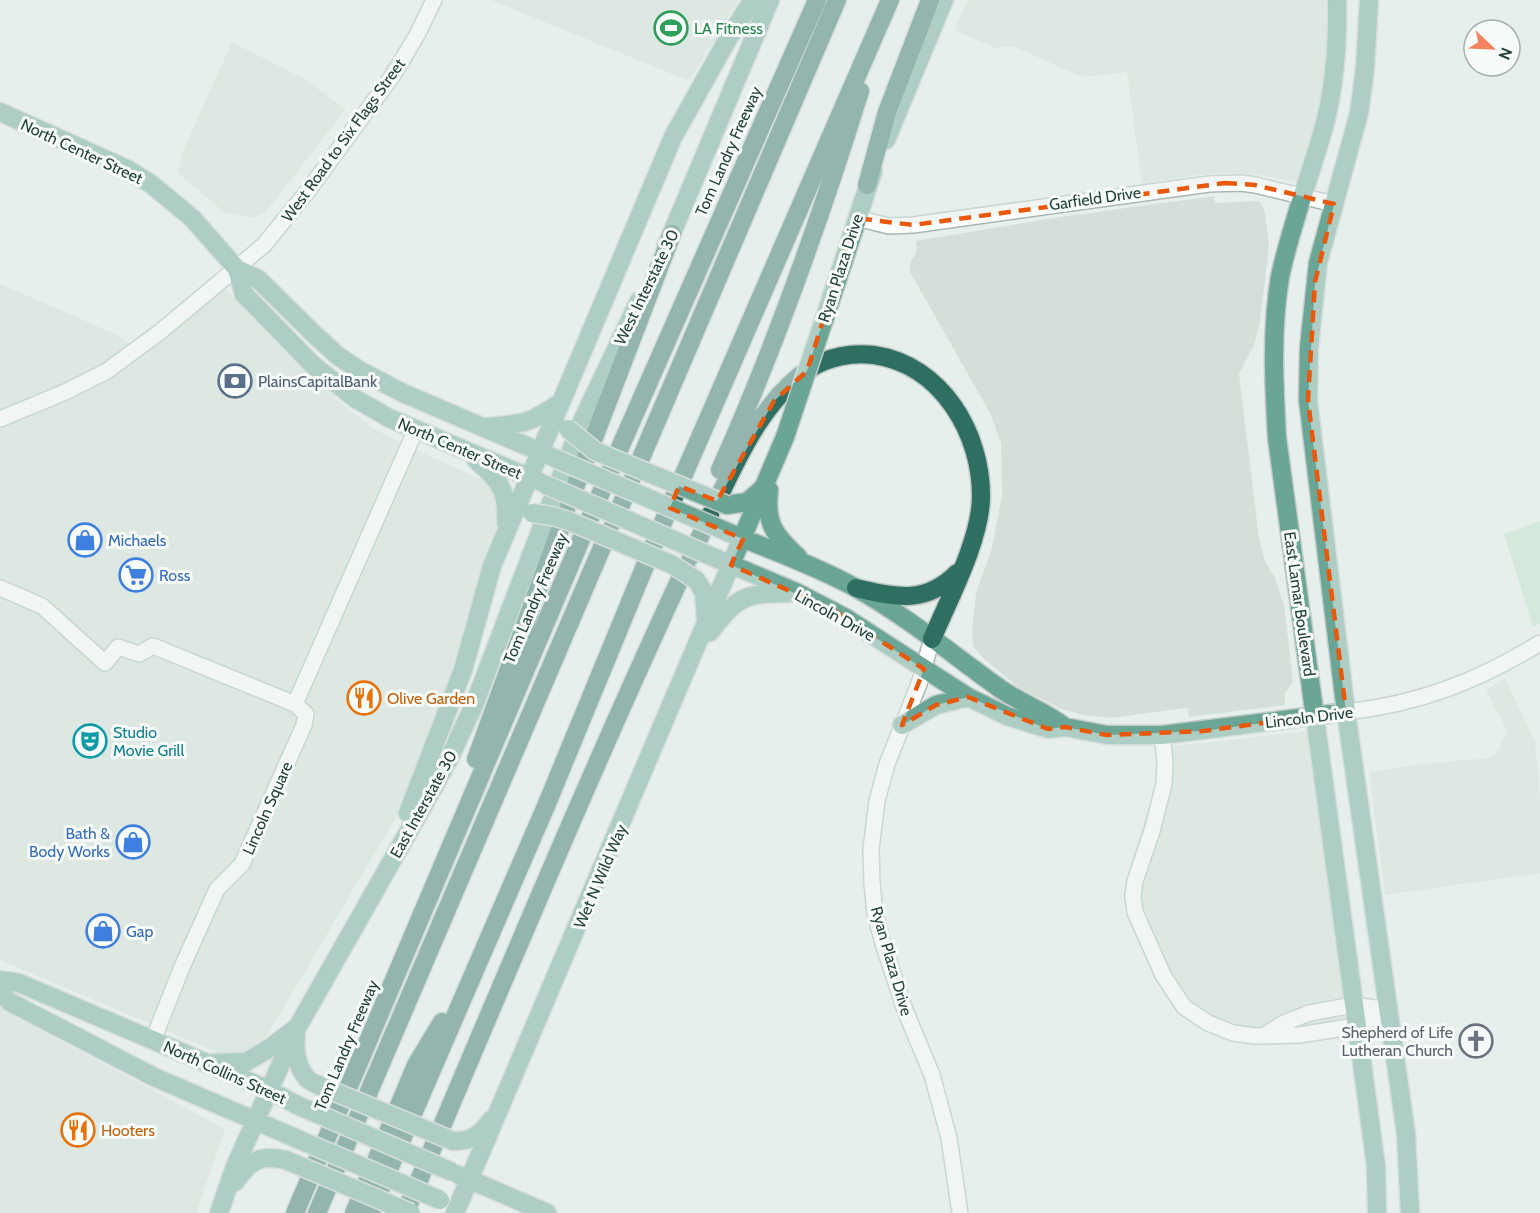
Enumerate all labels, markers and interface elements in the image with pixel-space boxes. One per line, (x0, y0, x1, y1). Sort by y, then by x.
sports icon: LA Fitness (653, 10, 689, 46)
north arrow (1462, 18, 1522, 78)
place label: LA Fitness (694, 19, 763, 38)
text: N (1494, 45, 1516, 63)
street label: West Road to Six Flags Street (278, 54, 409, 226)
street label: Tom Landry Freeway (691, 83, 766, 219)
street label: North Center Street (18, 115, 146, 188)
street label: Garfield Drive (1048, 183, 1142, 214)
street label: Ryan Plaza Drive (814, 211, 867, 325)
street label: West Interstate 30 (610, 226, 683, 348)
bank icon: PlainsCapitalBank (217, 363, 253, 399)
place label: PlainsCapitalBank (258, 372, 378, 391)
street label: North Center Street (395, 414, 525, 483)
shop icon: Michaels (67, 522, 103, 558)
street label: Tom Landry Freeway (499, 530, 572, 666)
street label: East Lamar Boulevard (1280, 530, 1319, 678)
place label: Michaels (108, 531, 167, 550)
supermarket icon: Ross (118, 557, 154, 593)
place label: Ross (159, 566, 191, 585)
street label: Lincoln Drive (791, 586, 878, 645)
restaurant icon: Olive Garden (346, 680, 382, 716)
place label: Olive Garden (387, 689, 475, 708)
street label: Lincoln Drive (1264, 703, 1354, 732)
theatre icon: Studio Movie Grill (72, 723, 108, 759)
place label: Studio Movie Grill (113, 723, 184, 760)
street label: East Interstate 30 (386, 747, 461, 861)
street label: Lincoln Square (238, 759, 296, 858)
street label: Wet N Wild Way (570, 821, 631, 931)
place label: Bath & Body Works (29, 824, 110, 861)
shop icon: Bath & Body Works (115, 824, 151, 860)
street label: Ryan Plaza Drive (867, 904, 916, 1018)
shop icon: Gap (85, 913, 121, 949)
place label: Gap (126, 922, 153, 941)
street label: Tom Landry Freeway (310, 977, 383, 1113)
place label: Shepherd of Life Lutheran Church (1341, 1023, 1453, 1060)
church icon: Shepherd of Life Lutheran Church (1458, 1023, 1494, 1059)
street label: North Collins Street (161, 1037, 290, 1108)
restaurant icon: Hooters (60, 1112, 96, 1148)
place label: Hooters (101, 1121, 155, 1140)

